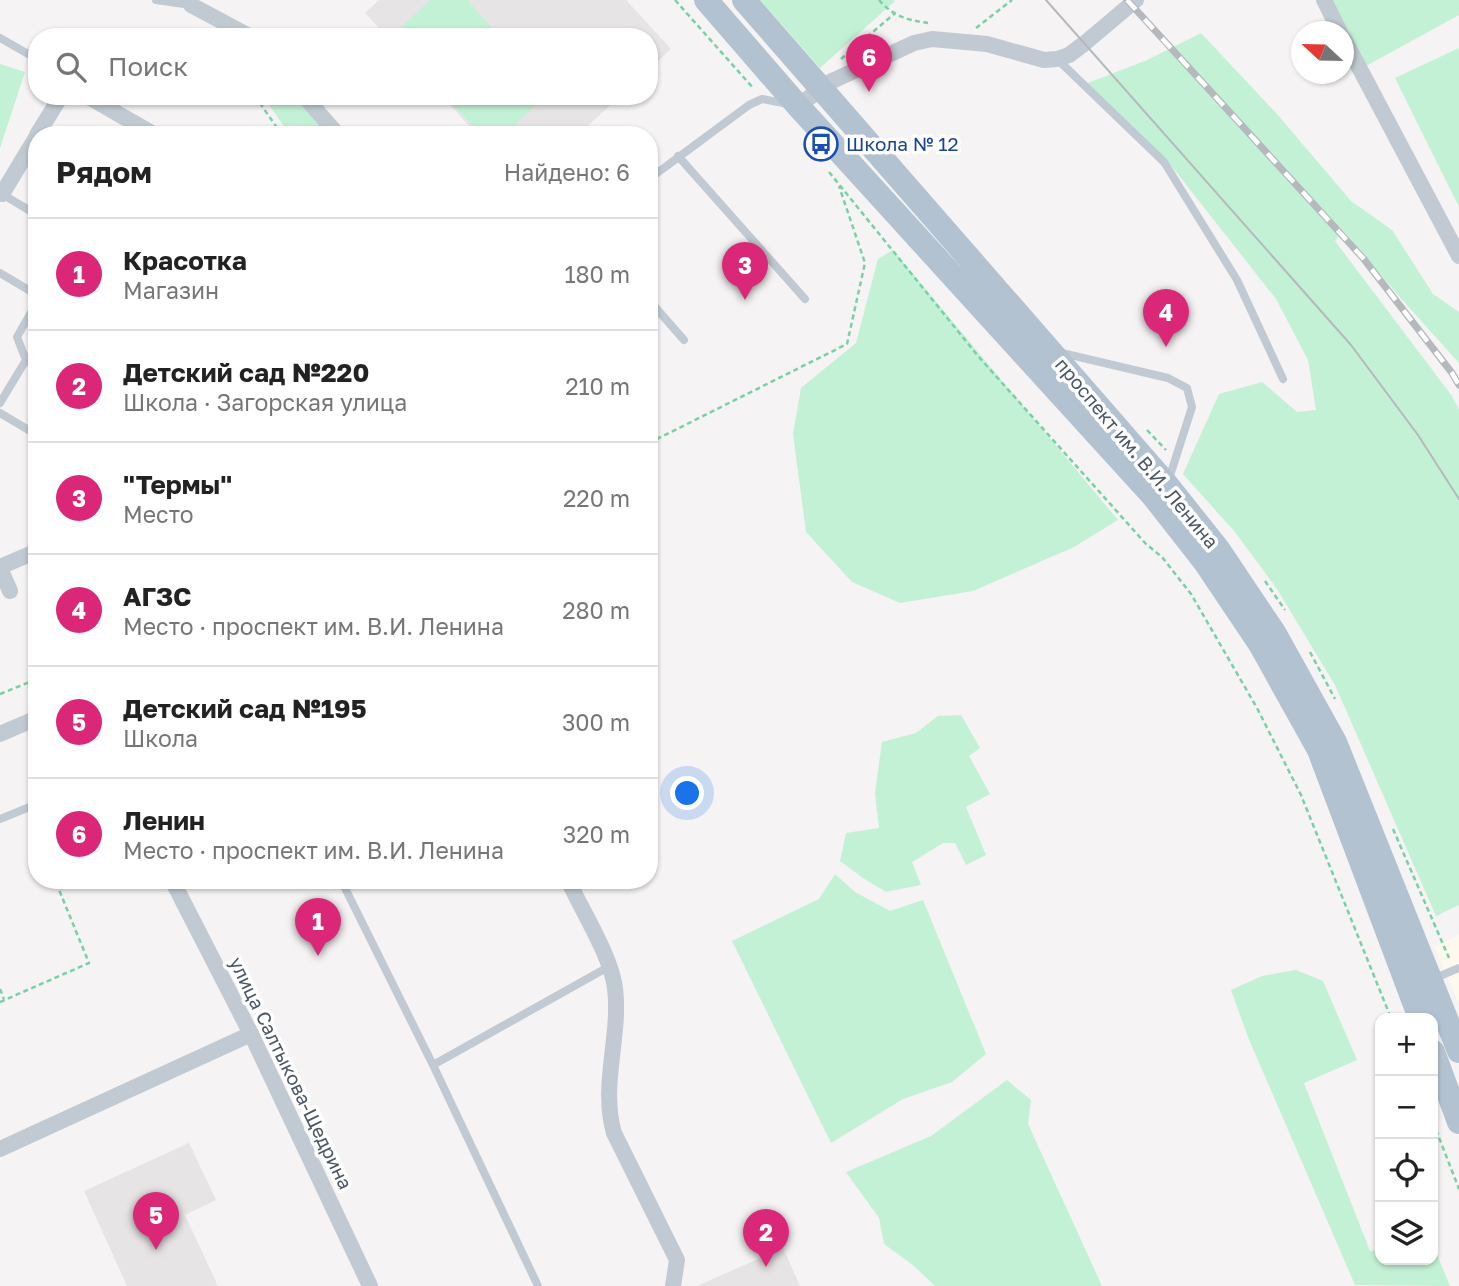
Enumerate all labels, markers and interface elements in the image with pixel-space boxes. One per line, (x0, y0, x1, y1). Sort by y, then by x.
north arrow (1291, 21, 1354, 84)
search box (28, 28, 658, 105)
pin: 6 (846, 34, 892, 92)
icon: search (52, 48, 90, 86)
text: Поиск (108, 51, 188, 82)
bus stop icon: Школа № 12 (802, 125, 840, 163)
place label: Школа № 12 (846, 132, 959, 155)
text: Рядом (56, 154, 152, 190)
text: Найдено: 6 (504, 158, 630, 186)
pin: 3 (722, 242, 768, 300)
text: Красотка (123, 245, 247, 276)
text: 1 (73, 260, 85, 288)
text: 180 m (564, 260, 630, 288)
text: Магазин (123, 276, 219, 304)
pin: 4 (1143, 289, 1189, 347)
street label: проспект им. В.И. Ленина (1051, 353, 1224, 552)
text: Детский сад №220 (123, 357, 369, 388)
text: 2 (72, 372, 86, 400)
text: 210 m (565, 372, 630, 400)
text: Школа · Загорская улица (123, 388, 407, 416)
text: "Термы" (123, 469, 232, 500)
text: 3 (72, 484, 86, 512)
text: 220 m (563, 484, 630, 512)
text: Место (123, 500, 194, 528)
text: АГЗС (123, 581, 191, 612)
text: 4 (72, 596, 86, 624)
text: 280 m (562, 596, 630, 624)
text: Место · проспект им. В.И. Ленина (123, 612, 504, 640)
text: Детский сад №195 (123, 693, 367, 724)
text: 5 (72, 708, 86, 736)
text: 300 m (562, 708, 630, 736)
text: Школа (123, 724, 198, 752)
your location (670, 776, 704, 810)
text: Ленин (123, 805, 205, 836)
text: 6 (72, 820, 86, 848)
text: 320 m (563, 820, 630, 848)
text: Место · проспект им. В.И. Ленина (123, 836, 504, 864)
pin: 1 (295, 898, 341, 956)
street label: улица Салтыкова-Щедрина (225, 953, 358, 1193)
map controls (1375, 1013, 1438, 1265)
button: + (1375, 1013, 1438, 1076)
button: − (1375, 1076, 1438, 1139)
button: locate (1375, 1139, 1438, 1202)
pin: 5 (133, 1192, 179, 1250)
button: layers (1375, 1202, 1438, 1265)
pin: 2 (743, 1209, 789, 1267)

